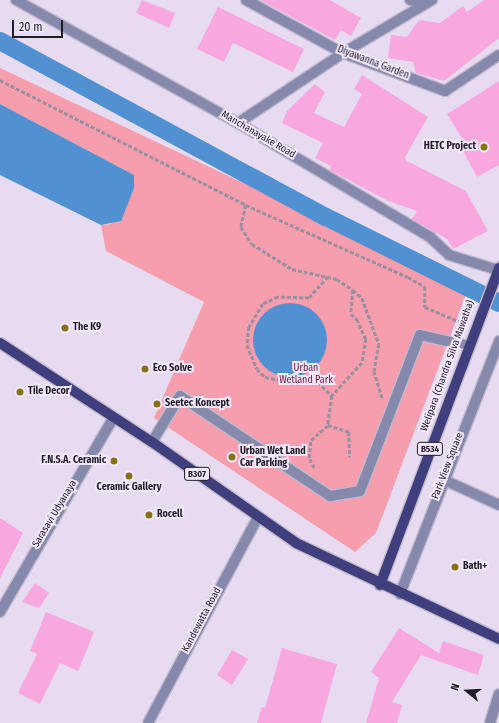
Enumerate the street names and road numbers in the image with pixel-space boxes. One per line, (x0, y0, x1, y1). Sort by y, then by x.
street label: Diyawanna Garden (335, 44, 411, 82)
street label: Manchanayake Road (219, 109, 297, 161)
street label: Welipara (Chandra Silva Mawatha) (419, 299, 477, 433)
street label: Park View Square (430, 431, 466, 501)
road number: B534 (416, 442, 444, 456)
road number: B307 (184, 467, 210, 481)
street label: Sarasavi Udyanaya (30, 478, 80, 550)
street label: Kandewatta Road (180, 586, 224, 654)

